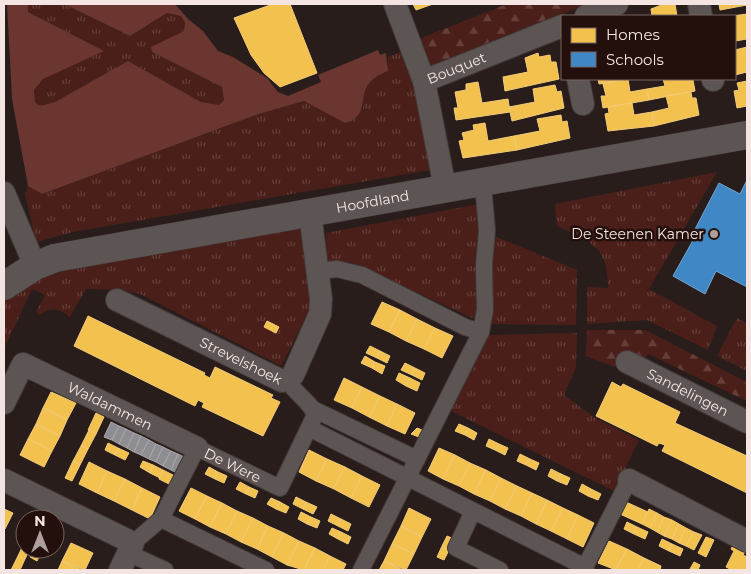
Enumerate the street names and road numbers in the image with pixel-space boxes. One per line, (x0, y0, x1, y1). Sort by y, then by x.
street label: Bouquet (424, 48, 489, 88)
street label: Hoofdland (335, 186, 411, 217)
street label: Strevelshoek (197, 333, 286, 389)
street label: Sandelingen (644, 364, 732, 420)
street label: Waldammen (65, 378, 155, 434)
street label: De Were (201, 444, 264, 486)

